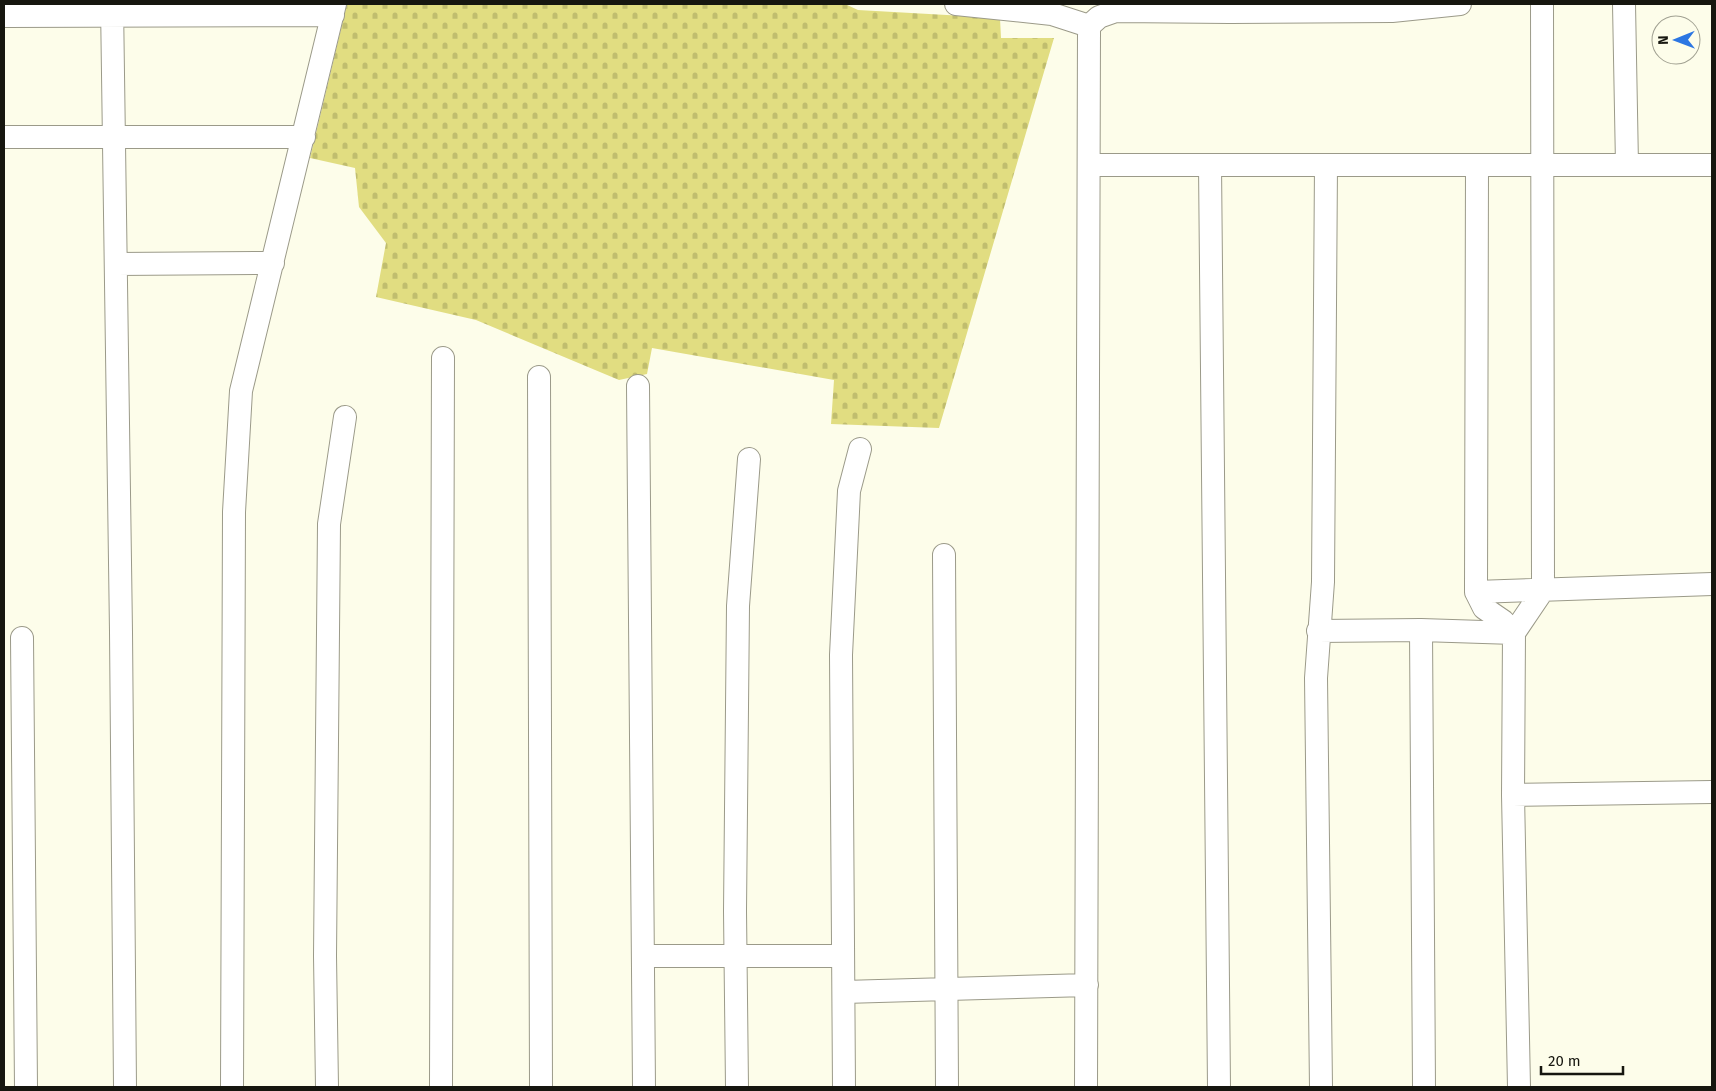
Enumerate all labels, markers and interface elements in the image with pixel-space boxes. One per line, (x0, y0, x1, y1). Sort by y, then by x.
north arrow (1651, 15, 1701, 65)
text: N (1655, 35, 1672, 45)
scale bar (1541, 1044, 1624, 1076)
text: 20 m (1548, 1052, 1581, 1070)

